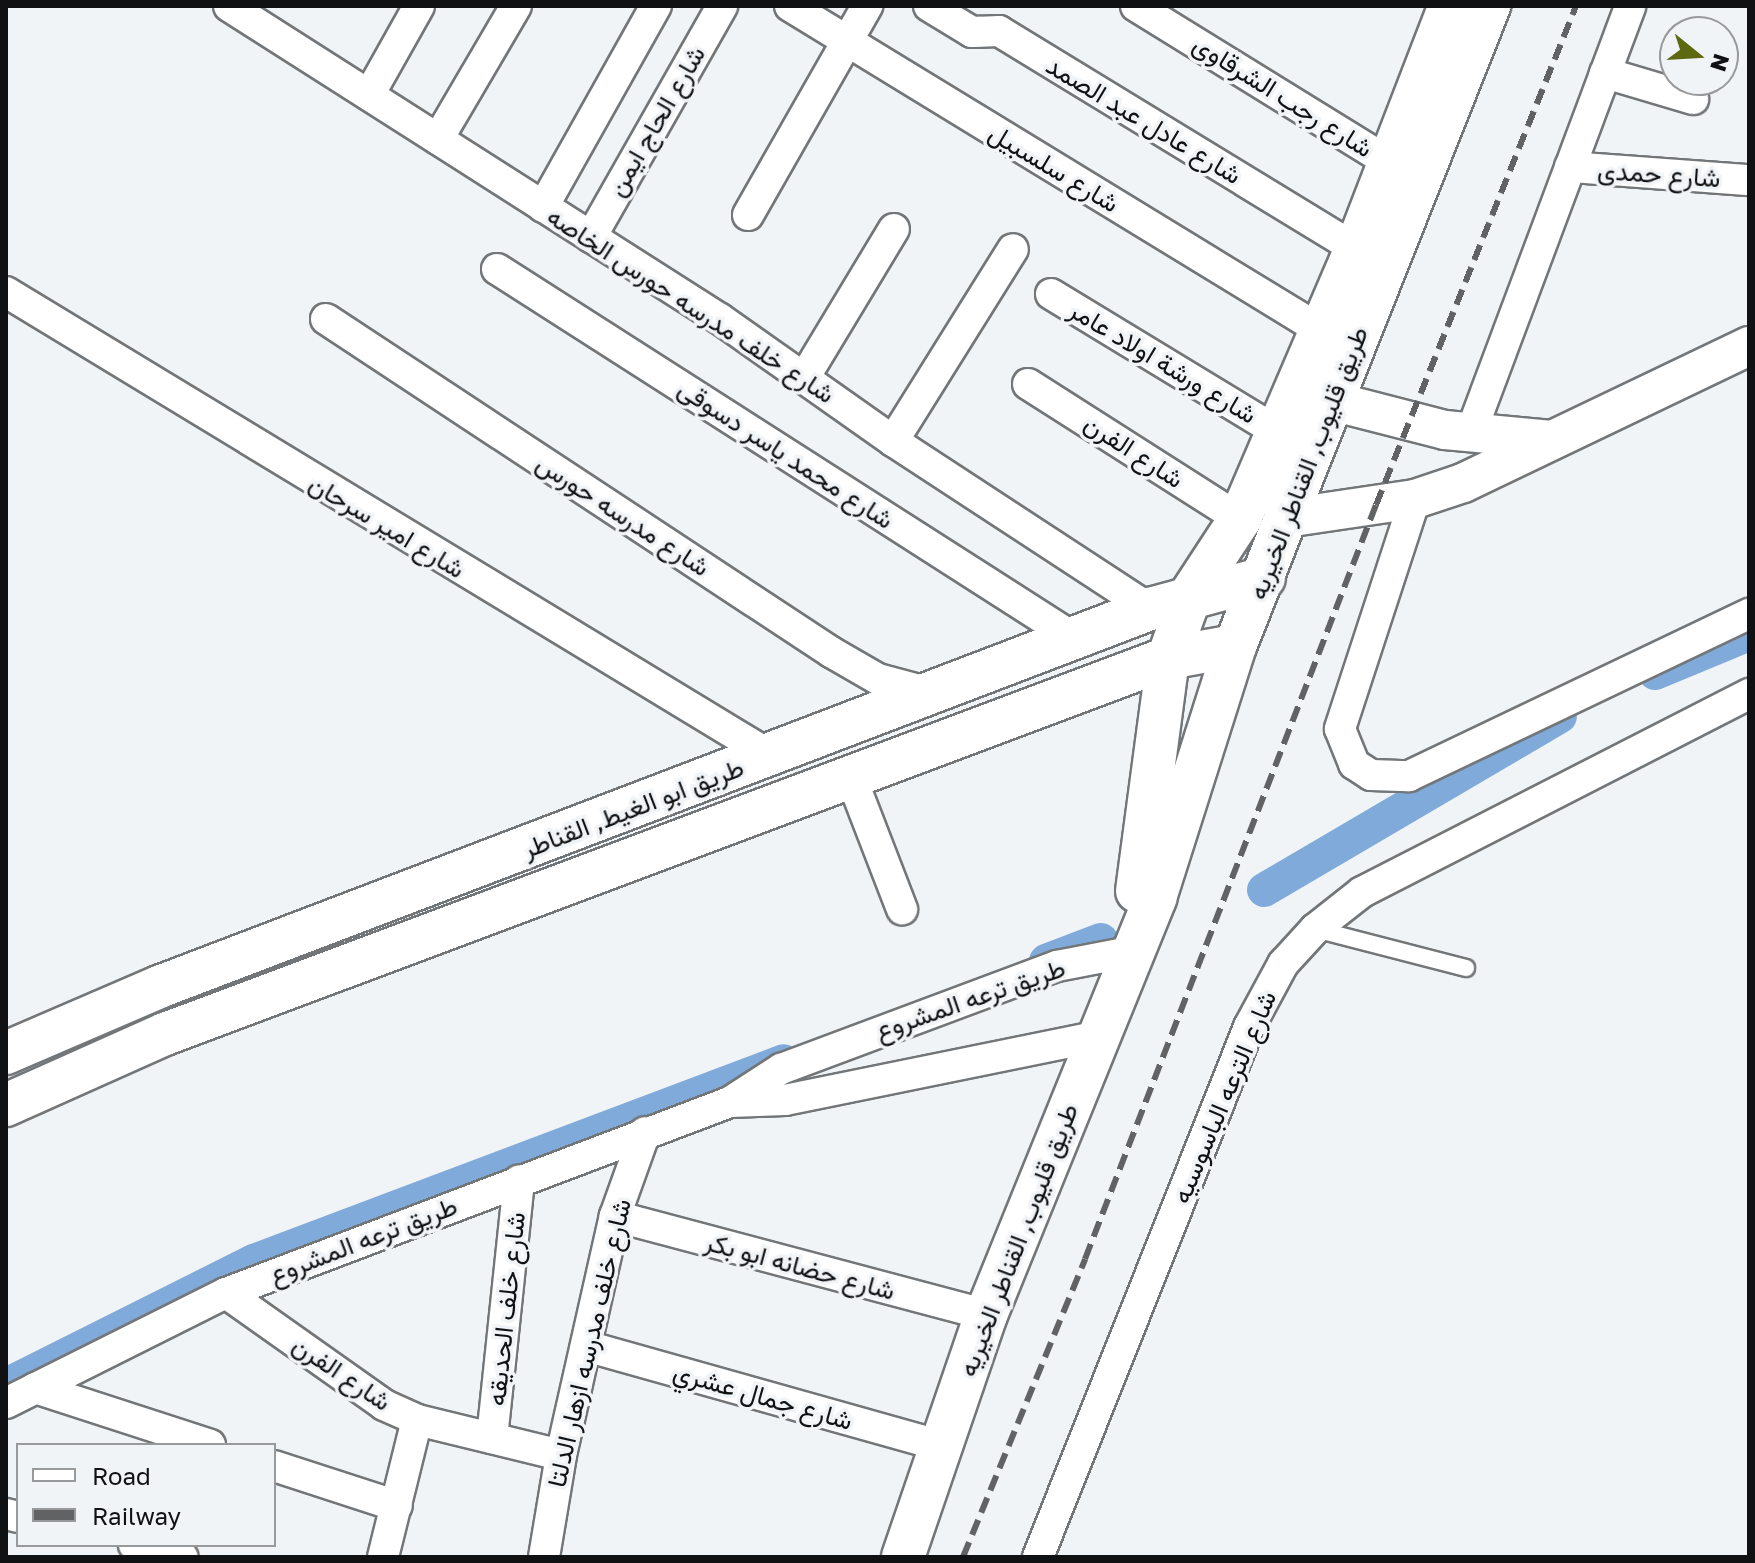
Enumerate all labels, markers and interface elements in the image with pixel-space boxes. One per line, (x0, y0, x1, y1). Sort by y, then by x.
north arrow (1659, 16, 1739, 96)
street label: شارع رجب الشرقاوى (1187, 28, 1379, 164)
street label: شارع الحاج ايمن (600, 40, 712, 202)
street label: شارع عادل عبد الصمد (1041, 49, 1247, 191)
text: N (1705, 51, 1736, 75)
street label: شارع سلسبيل (983, 117, 1125, 219)
street label: شارع حمدى (1596, 154, 1722, 194)
street label: شارع خلف مدرسه حورس الخاصه (541, 200, 841, 410)
street label: شارع ورشة اولاد عامر (1064, 294, 1262, 430)
street label: طريق قليوب, القناطر الخيريه (1241, 322, 1375, 604)
street label: شارع محمد ياسر دسوقى (672, 373, 900, 535)
street label: شارع الفرن (1078, 407, 1190, 495)
street label: شارع مدرسه حورس (530, 447, 716, 583)
street label: شارع امير سرحان (304, 467, 470, 585)
street label: طريق ابو الغيط, القناطر (518, 751, 748, 865)
street label: طريق ترعه المشروع (871, 952, 1069, 1046)
street label: شارع الترعه الباسوسيه (1165, 986, 1283, 1208)
street label: طريق قليوب, القناطر الخيريه (951, 1099, 1085, 1381)
street label: طريق ترعه المشروع (265, 1190, 461, 1290)
street label: شارع خلف مدرسه ازهار الدلتا (541, 1196, 637, 1490)
street label: شارع خلف الحديقه (480, 1211, 532, 1407)
street label: شارع حضانه ابو بكر (702, 1226, 898, 1306)
street label: شارع الفرن (287, 1329, 397, 1417)
street label: شارع جمال عشري (670, 1356, 856, 1436)
legend (16, 1443, 276, 1547)
text: Road (92, 1461, 151, 1490)
text: Railway (92, 1501, 181, 1530)

